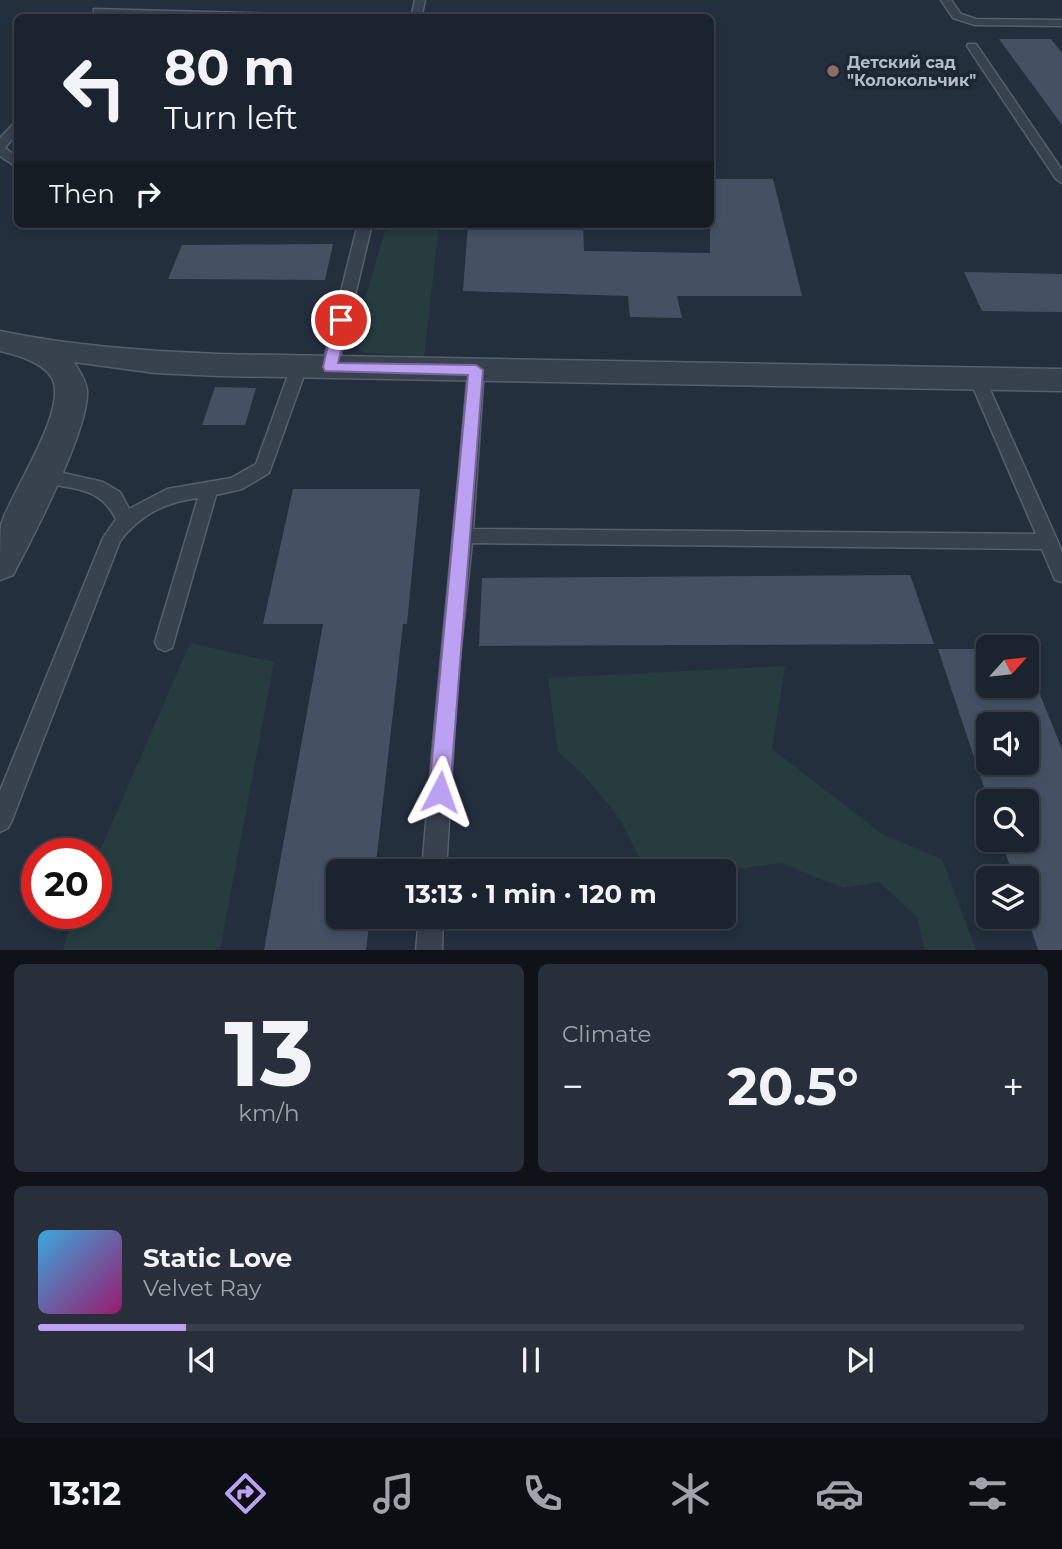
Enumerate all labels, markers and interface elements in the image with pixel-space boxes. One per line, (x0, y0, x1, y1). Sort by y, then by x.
text: 80 m (164, 38, 295, 97)
icon: left (49, 42, 140, 133)
place label: Детский сад "Колокольчик" (847, 53, 976, 90)
marker: Детский сад "Колокольчик" (825, 63, 841, 79)
text: Turn left (164, 98, 298, 137)
icon: right (129, 175, 167, 213)
text: Then (49, 178, 115, 210)
pin (311, 290, 371, 350)
icon: arrive (322, 301, 360, 339)
north arrow (976, 635, 1040, 698)
map controls (976, 635, 1039, 929)
button: sound (976, 712, 1039, 775)
position arrow (403, 755, 477, 829)
button: search (976, 789, 1039, 852)
speed limit sign: 20 (21, 838, 112, 929)
button: layers (976, 866, 1039, 929)
text: 13:13 · 1 min · 120 m (405, 878, 657, 910)
text: 13 (224, 998, 314, 1109)
text: Climate (562, 1020, 651, 1048)
text: 20.5° (727, 1055, 859, 1118)
text: − (562, 1063, 584, 1110)
text: + (1002, 1063, 1024, 1110)
text: km/h (238, 1099, 300, 1127)
text: Static Love (143, 1242, 292, 1274)
text: Velvet Ray (143, 1274, 261, 1302)
icon: previous (183, 1341, 221, 1379)
icon: pause (512, 1341, 550, 1379)
icon: next (841, 1341, 879, 1379)
icon: directions (221, 1469, 270, 1518)
icon: music (369, 1469, 418, 1518)
icon: phone (518, 1469, 567, 1518)
icon: climate (666, 1469, 715, 1518)
icon: car (815, 1469, 864, 1518)
icon: filters (963, 1469, 1012, 1518)
text: 13:12 (50, 1474, 121, 1513)

